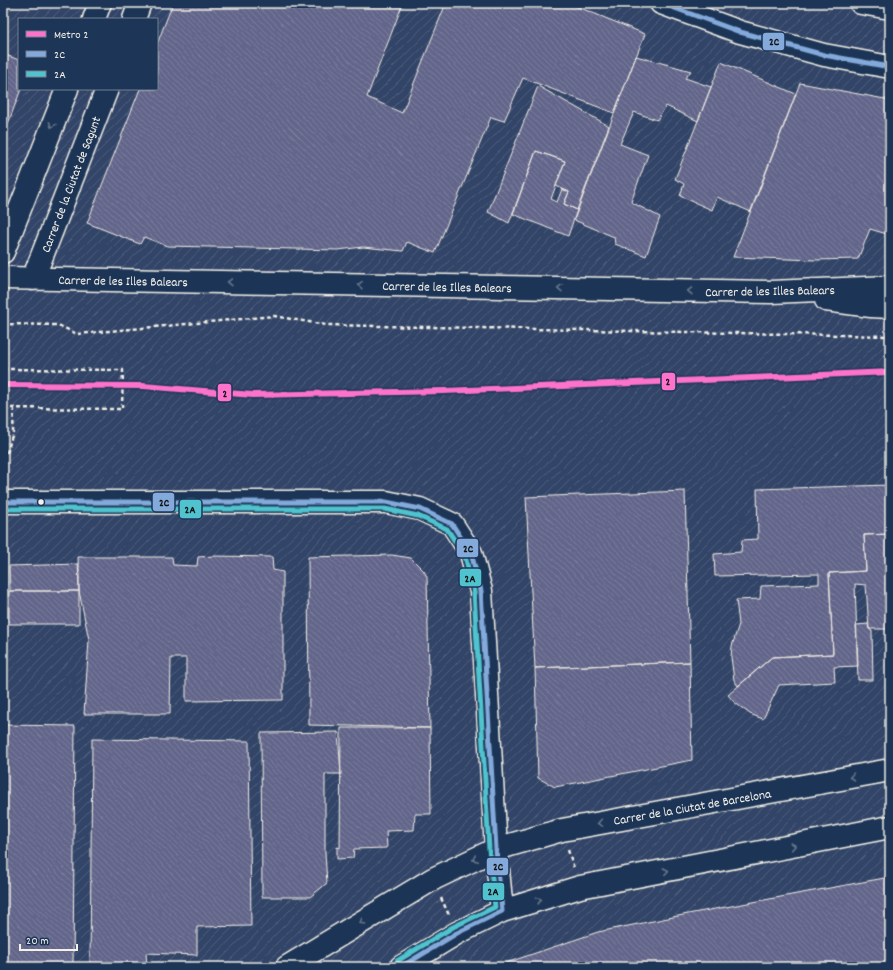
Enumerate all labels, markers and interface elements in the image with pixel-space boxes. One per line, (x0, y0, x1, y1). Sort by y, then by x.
legend (18, 18, 158, 90)
text: Metro 2 (54, 27, 89, 44)
line badge: 2C (762, 32, 785, 51)
text: 2C (769, 35, 780, 51)
text: 2C (54, 47, 65, 64)
text: 2A (54, 67, 66, 84)
street label: Carrer de la Ciutat de Sagunt (38, 114, 107, 256)
one-way arrow (49, 122, 57, 129)
street label: Carrer de les Illes Balears (58, 272, 188, 293)
one-way arrow (227, 278, 233, 286)
street label: Carrer de les Illes Balears (382, 278, 512, 299)
one-way arrow (357, 281, 363, 289)
street label: Carrer de les Illes Balears (705, 282, 835, 303)
one-way arrow (557, 284, 563, 293)
one-way arrow (687, 287, 693, 295)
line badge: 2 (661, 372, 676, 391)
text: 2 (666, 375, 671, 391)
line badge: 2 (217, 383, 232, 402)
text: 2 (223, 387, 228, 403)
line badge: 2C (152, 492, 175, 512)
text: 2C (159, 496, 170, 512)
unlabelled marker (36, 497, 46, 507)
line badge: 2A (179, 499, 202, 519)
text: 2A (185, 503, 195, 519)
line badge: 2C (456, 538, 479, 558)
text: 2C (463, 542, 474, 558)
line badge: 2A (459, 568, 482, 587)
text: 2A (465, 572, 475, 588)
one-way arrow (849, 772, 855, 780)
street label: Carrer de la Ciutat de Barcelona (612, 785, 774, 832)
one-way arrow (597, 818, 603, 827)
one-way arrow (790, 842, 796, 851)
one-way arrow (472, 854, 480, 862)
line badge: 2C (486, 857, 509, 876)
text: 2C (493, 860, 504, 876)
one-way arrow (663, 867, 669, 875)
line badge: 2A (482, 882, 505, 901)
text: 2A (488, 885, 498, 901)
one-way arrow (535, 896, 542, 905)
one-way arrow (359, 917, 366, 925)
scale bar (20, 926, 77, 952)
text: 20 m (26, 933, 49, 950)

